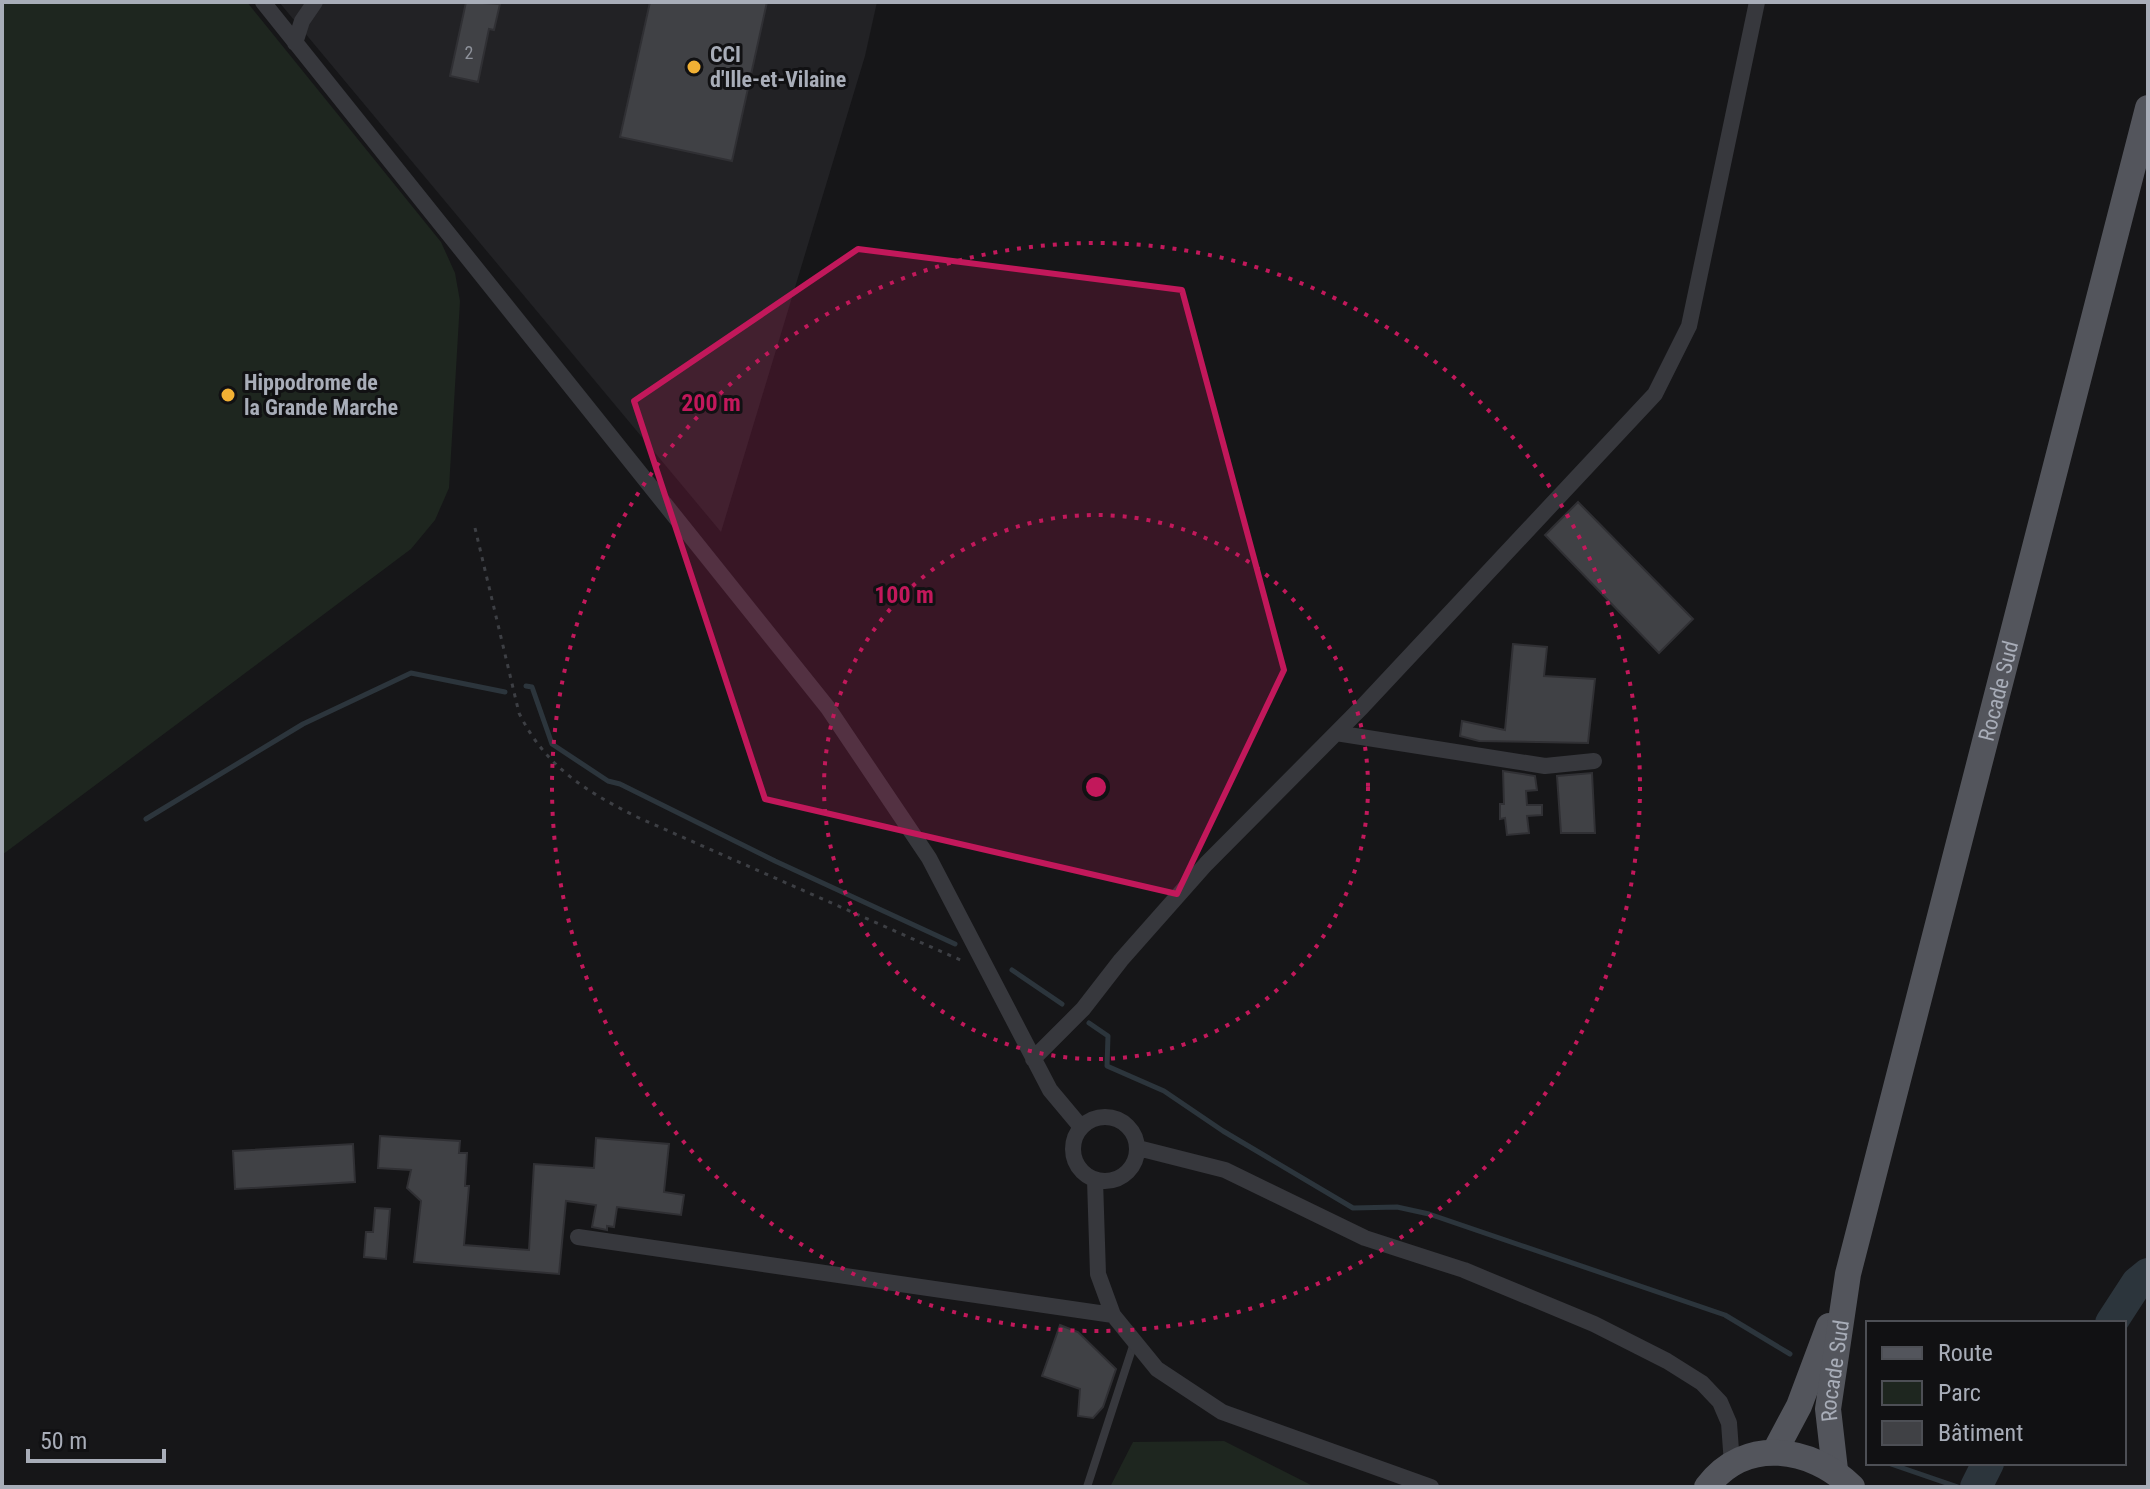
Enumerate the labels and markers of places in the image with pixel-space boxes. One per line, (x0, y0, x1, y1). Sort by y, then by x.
place label: CCI d'Ille-et-Vilaine (710, 42, 846, 92)
marker: CCI d'Ille-et-Vilaine (685, 58, 703, 76)
place label: Hippodrome de la Grande Marche (244, 370, 398, 420)
marker: Hippodrome de la Grande Marche (219, 386, 237, 404)
centre of rings (1082, 773, 1110, 801)

